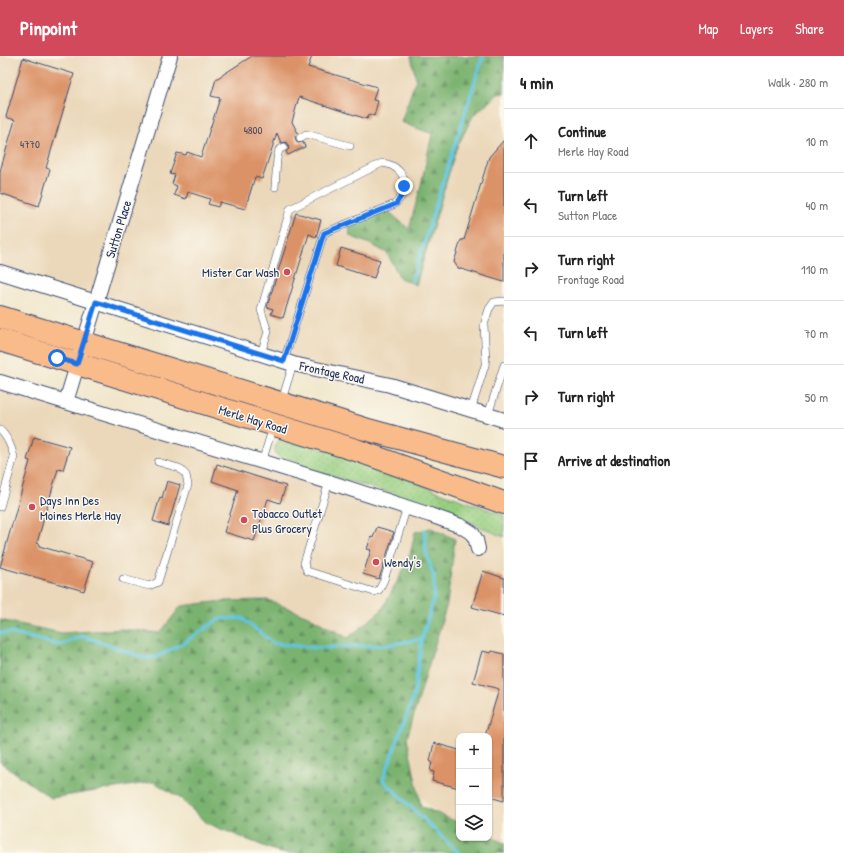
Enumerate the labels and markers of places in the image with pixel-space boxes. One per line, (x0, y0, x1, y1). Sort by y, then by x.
place label: Mister Car Wash (202, 263, 280, 281)
marker: Mister Car Wash (282, 267, 292, 277)
place label: Days Inn Des Moines Merle Hay (40, 491, 122, 524)
marker: Days Inn Des Moines Merle Hay (27, 502, 37, 512)
place label: Tobacco Outlet Plus Grocery (252, 504, 323, 537)
marker: Tobacco Outlet Plus Grocery (239, 515, 249, 525)
place label: Wendy's (384, 553, 421, 571)
marker: Wendy's (371, 557, 381, 567)

